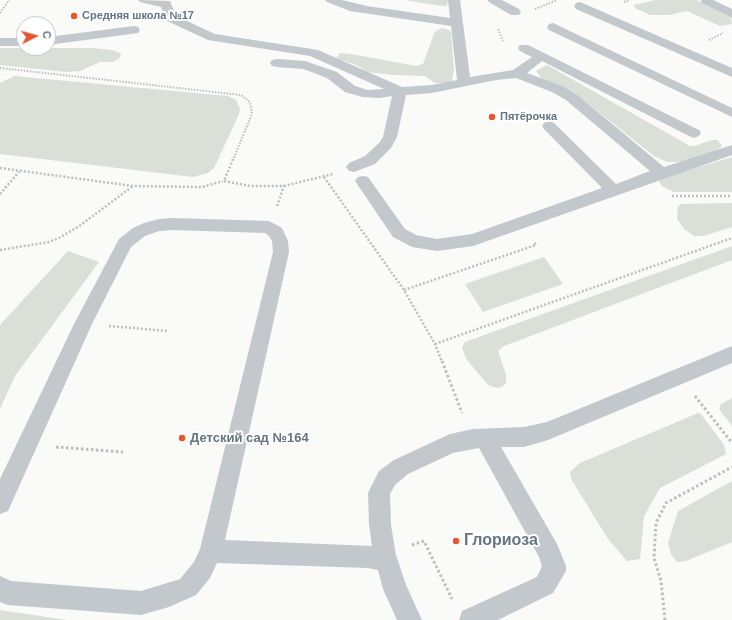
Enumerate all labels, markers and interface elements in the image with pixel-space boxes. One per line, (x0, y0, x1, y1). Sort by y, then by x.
place label: Средняя школа №17 (82, 9, 194, 23)
marker: Средняя школа №17 (69, 11, 79, 21)
north arrow (16, 16, 56, 56)
text: С (41, 30, 53, 39)
place label: Пятёрочка (500, 110, 557, 124)
marker: Пятёрочка (487, 112, 497, 122)
place label: Детский сад №164 (190, 430, 309, 446)
marker: Детский сад №164 (177, 433, 187, 443)
place label: Глориоза (464, 531, 538, 551)
marker: Глориоза (451, 536, 461, 546)

